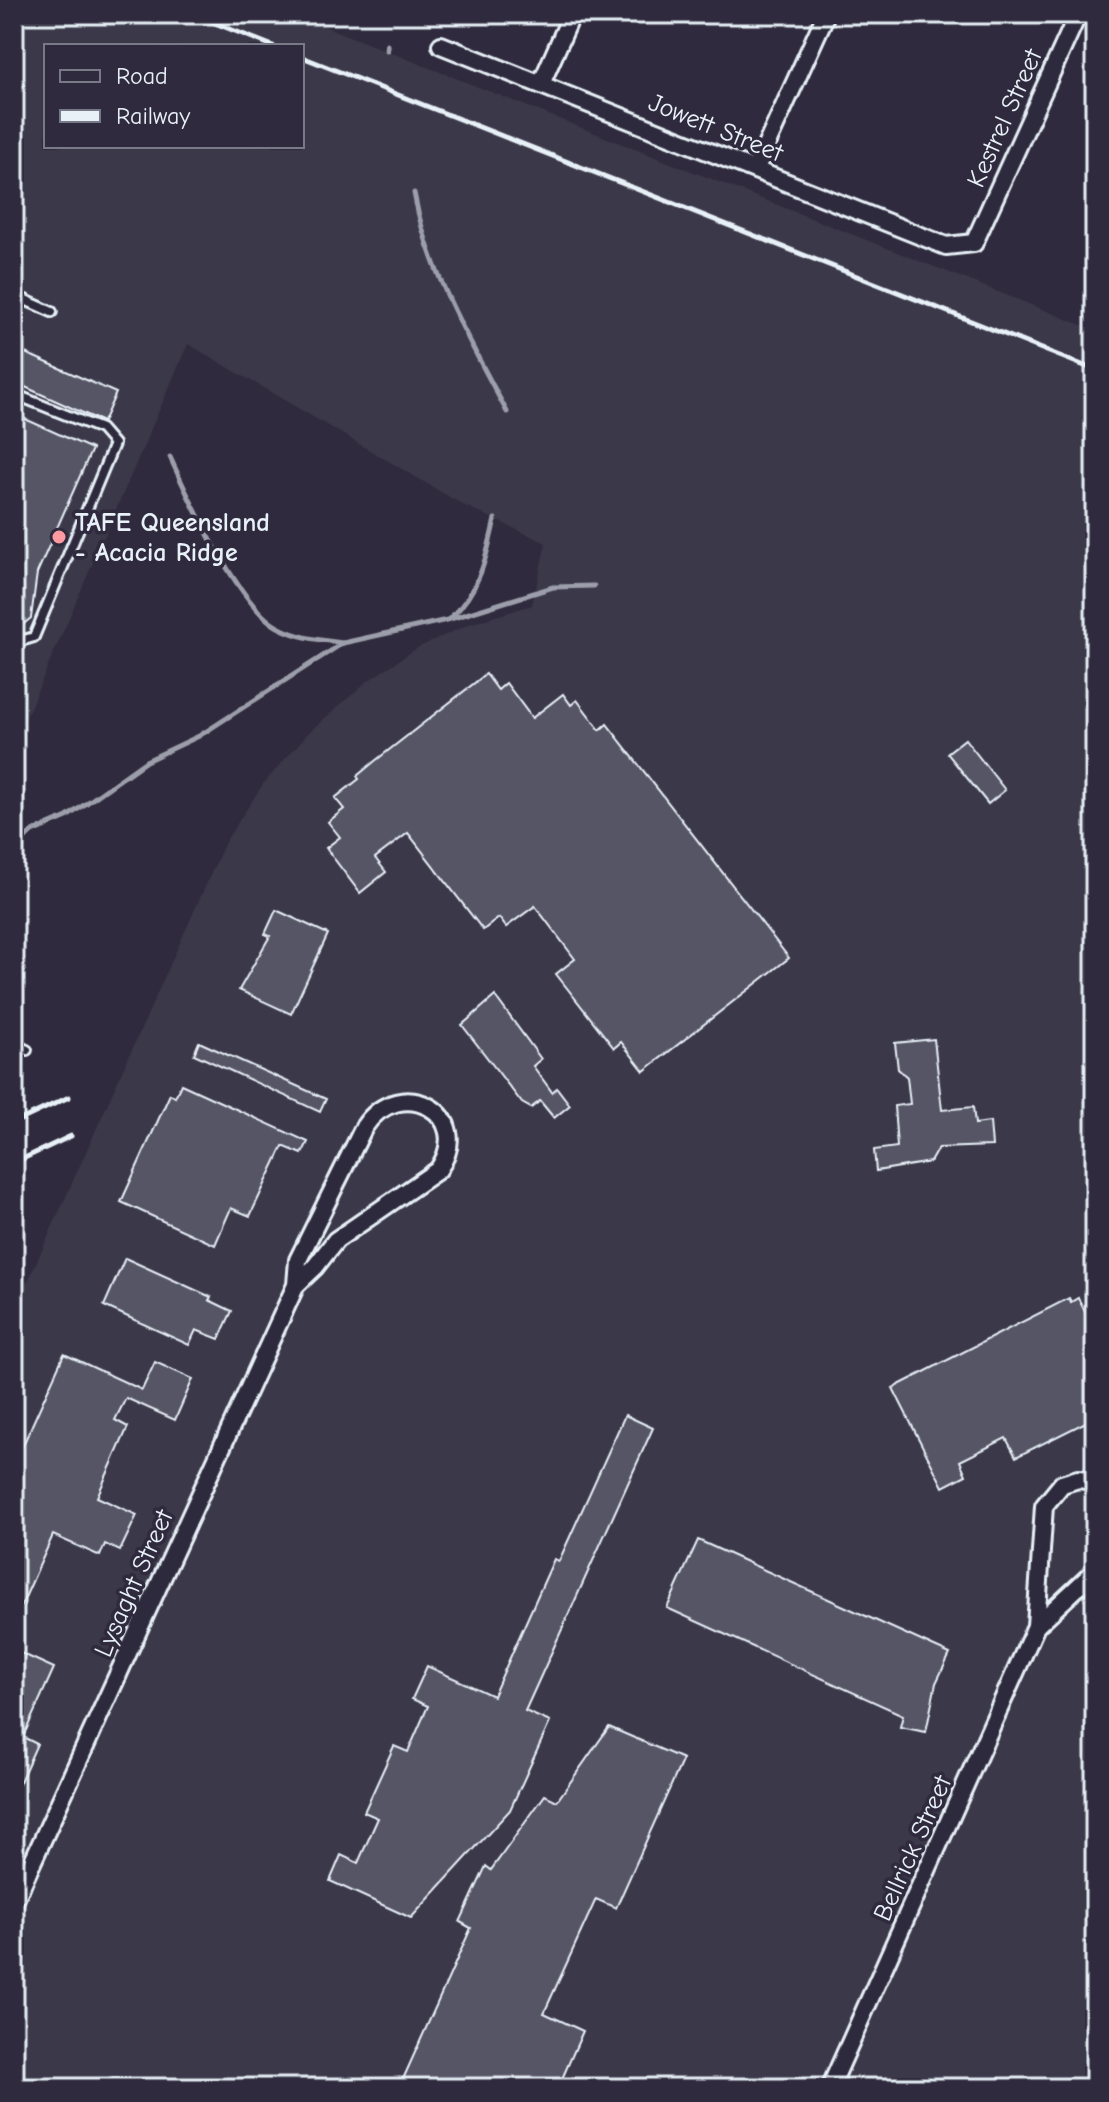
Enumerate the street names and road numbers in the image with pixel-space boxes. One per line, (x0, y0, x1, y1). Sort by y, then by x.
street label: Kestrel Street (961, 43, 1049, 192)
street label: Jowett Street (644, 87, 789, 169)
street label: Lysaght Street (88, 1504, 180, 1662)
street label: Bellrick Street (868, 1770, 959, 1926)

